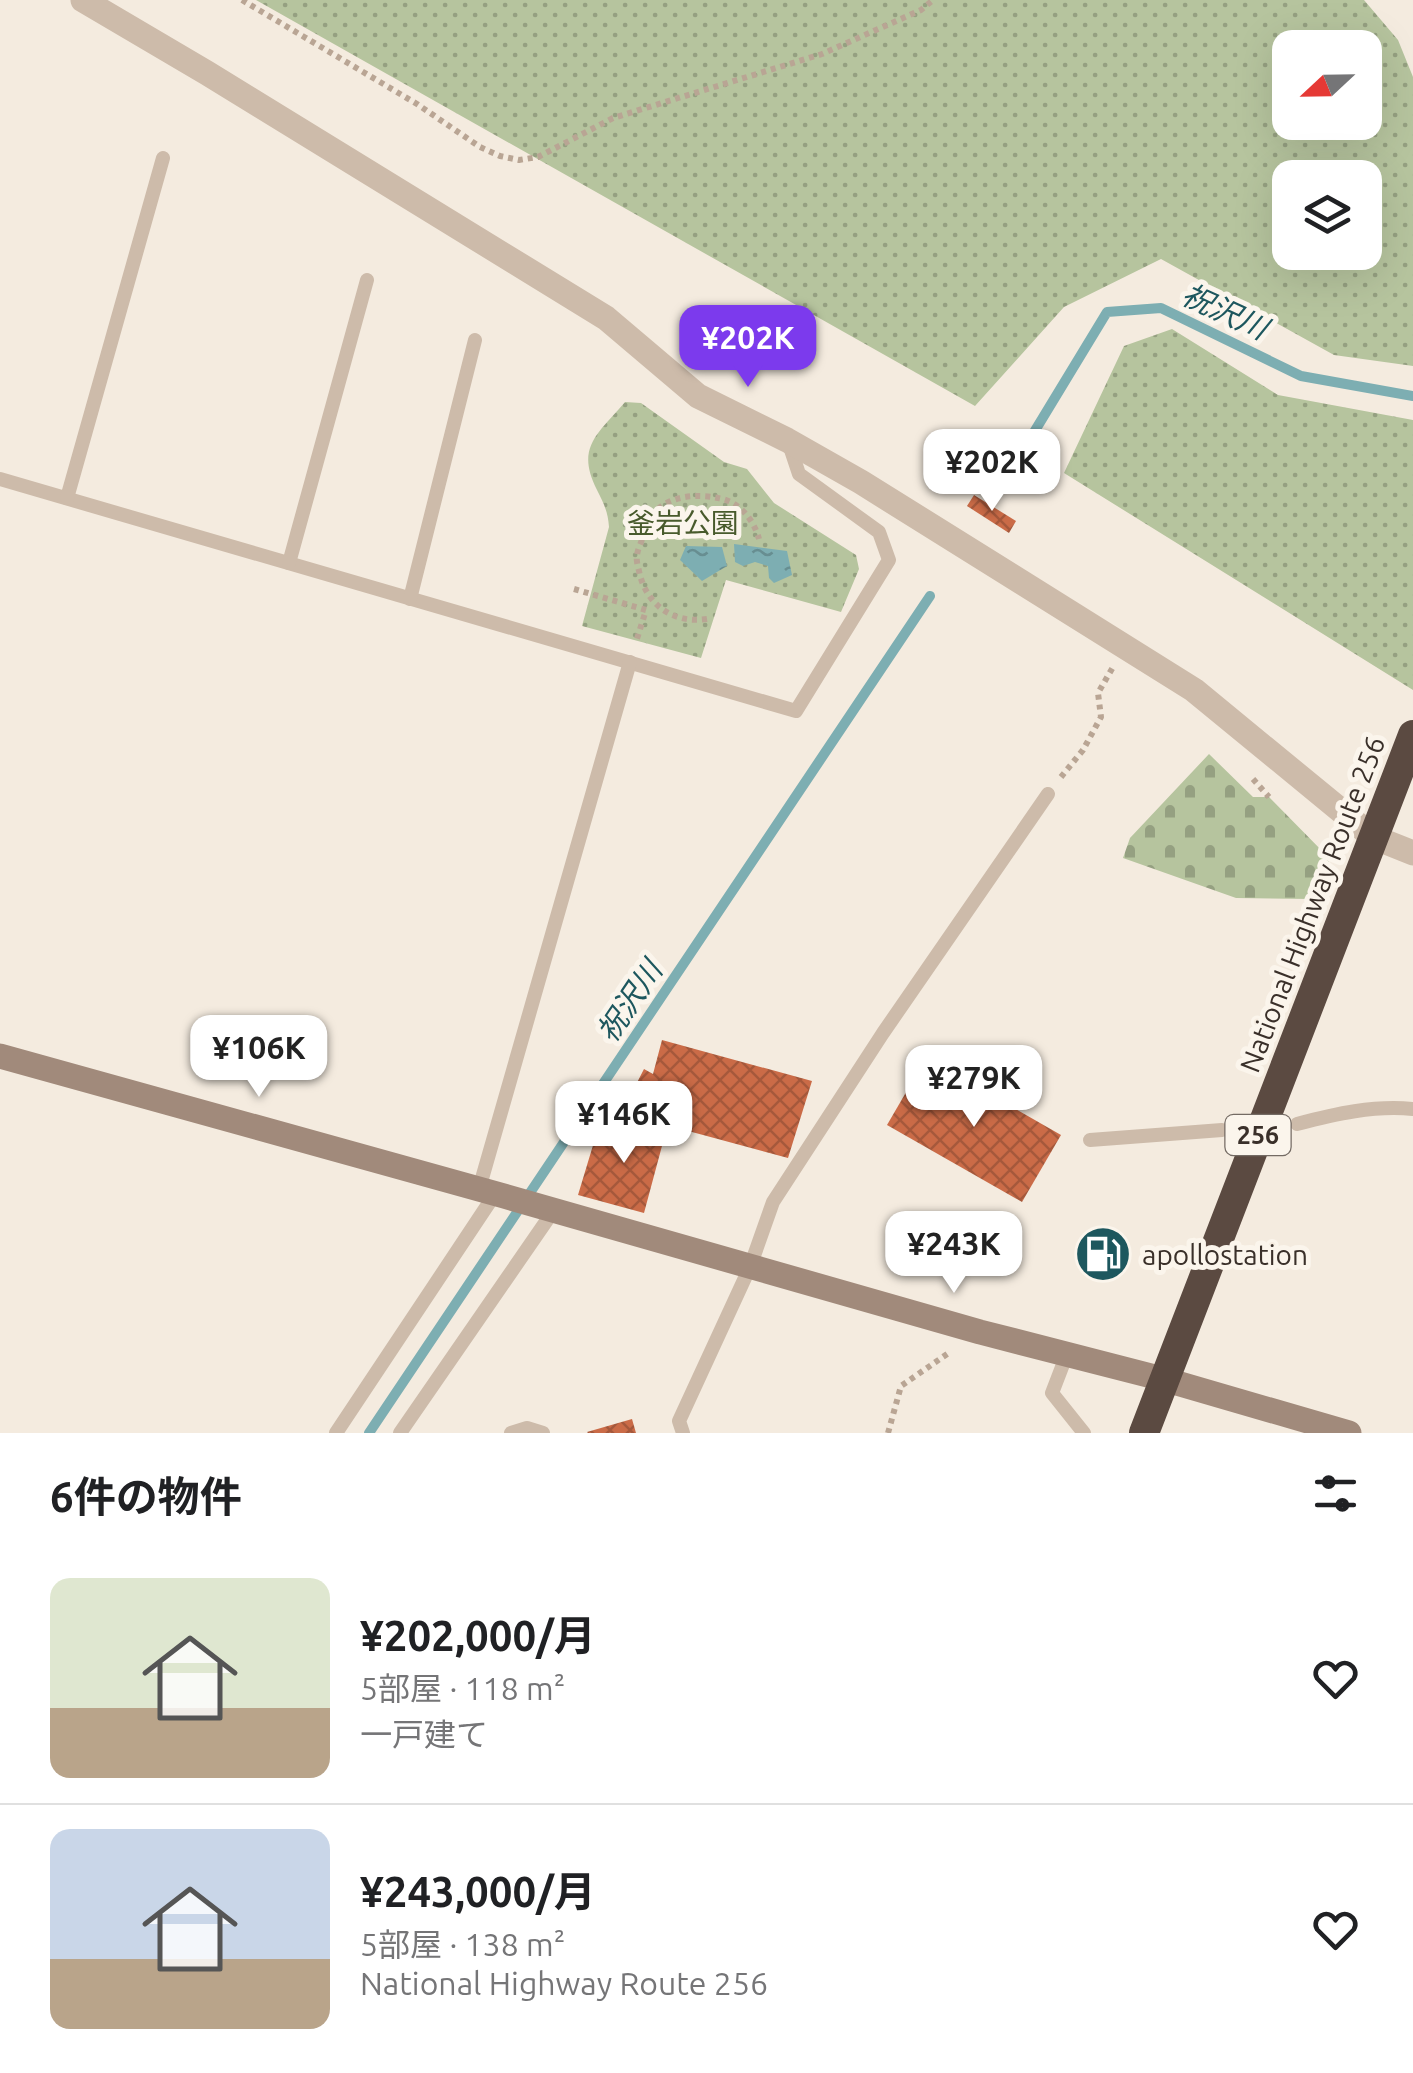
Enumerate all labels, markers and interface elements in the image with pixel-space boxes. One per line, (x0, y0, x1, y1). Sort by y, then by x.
north arrow (1272, 30, 1382, 140)
map controls (1272, 30, 1382, 270)
button: layers (1272, 160, 1382, 270)
water label: 祝沢川 (1177, 277, 1276, 347)
pin: ¥202K (678, 305, 818, 390)
text: ¥202K (701, 319, 795, 355)
pin: ¥202K (922, 429, 1062, 514)
text: ¥202K (945, 443, 1039, 479)
park label: 釜岩公園 (627, 507, 739, 538)
street label: National Highway Route 256 (1234, 732, 1390, 1076)
water label: 祝沢川 (590, 952, 670, 1048)
pin: ¥106K (189, 1015, 329, 1100)
text: ¥106K (212, 1029, 306, 1065)
pin: ¥279K (904, 1045, 1044, 1130)
text: ¥279K (927, 1059, 1021, 1095)
pin: ¥146K (554, 1081, 694, 1166)
text: ¥146K (577, 1095, 671, 1131)
road number: 256 (1226, 1115, 1290, 1155)
pin: ¥243K (884, 1211, 1024, 1296)
fuel station icon: apollostation (1073, 1224, 1133, 1284)
text: ¥243K (907, 1225, 1001, 1261)
place label: apollostation (1142, 1239, 1308, 1270)
icon: filters (1308, 1466, 1363, 1521)
text: 6件の物件 (50, 1473, 242, 1520)
text: ¥202,000/月 (360, 1612, 596, 1659)
icon: home (130, 1618, 250, 1738)
icon: heart (1308, 1651, 1363, 1706)
text: 5部屋 · 118 m² (360, 1670, 565, 1706)
text: 一戸建て (360, 1716, 488, 1752)
text: ¥243,000/月 (360, 1868, 596, 1915)
icon: home (130, 1869, 250, 1989)
icon: heart (1308, 1902, 1363, 1957)
text: 5部屋 · 138 m² (360, 1926, 565, 1962)
text: National Highway Route 256 (360, 1965, 768, 2001)

